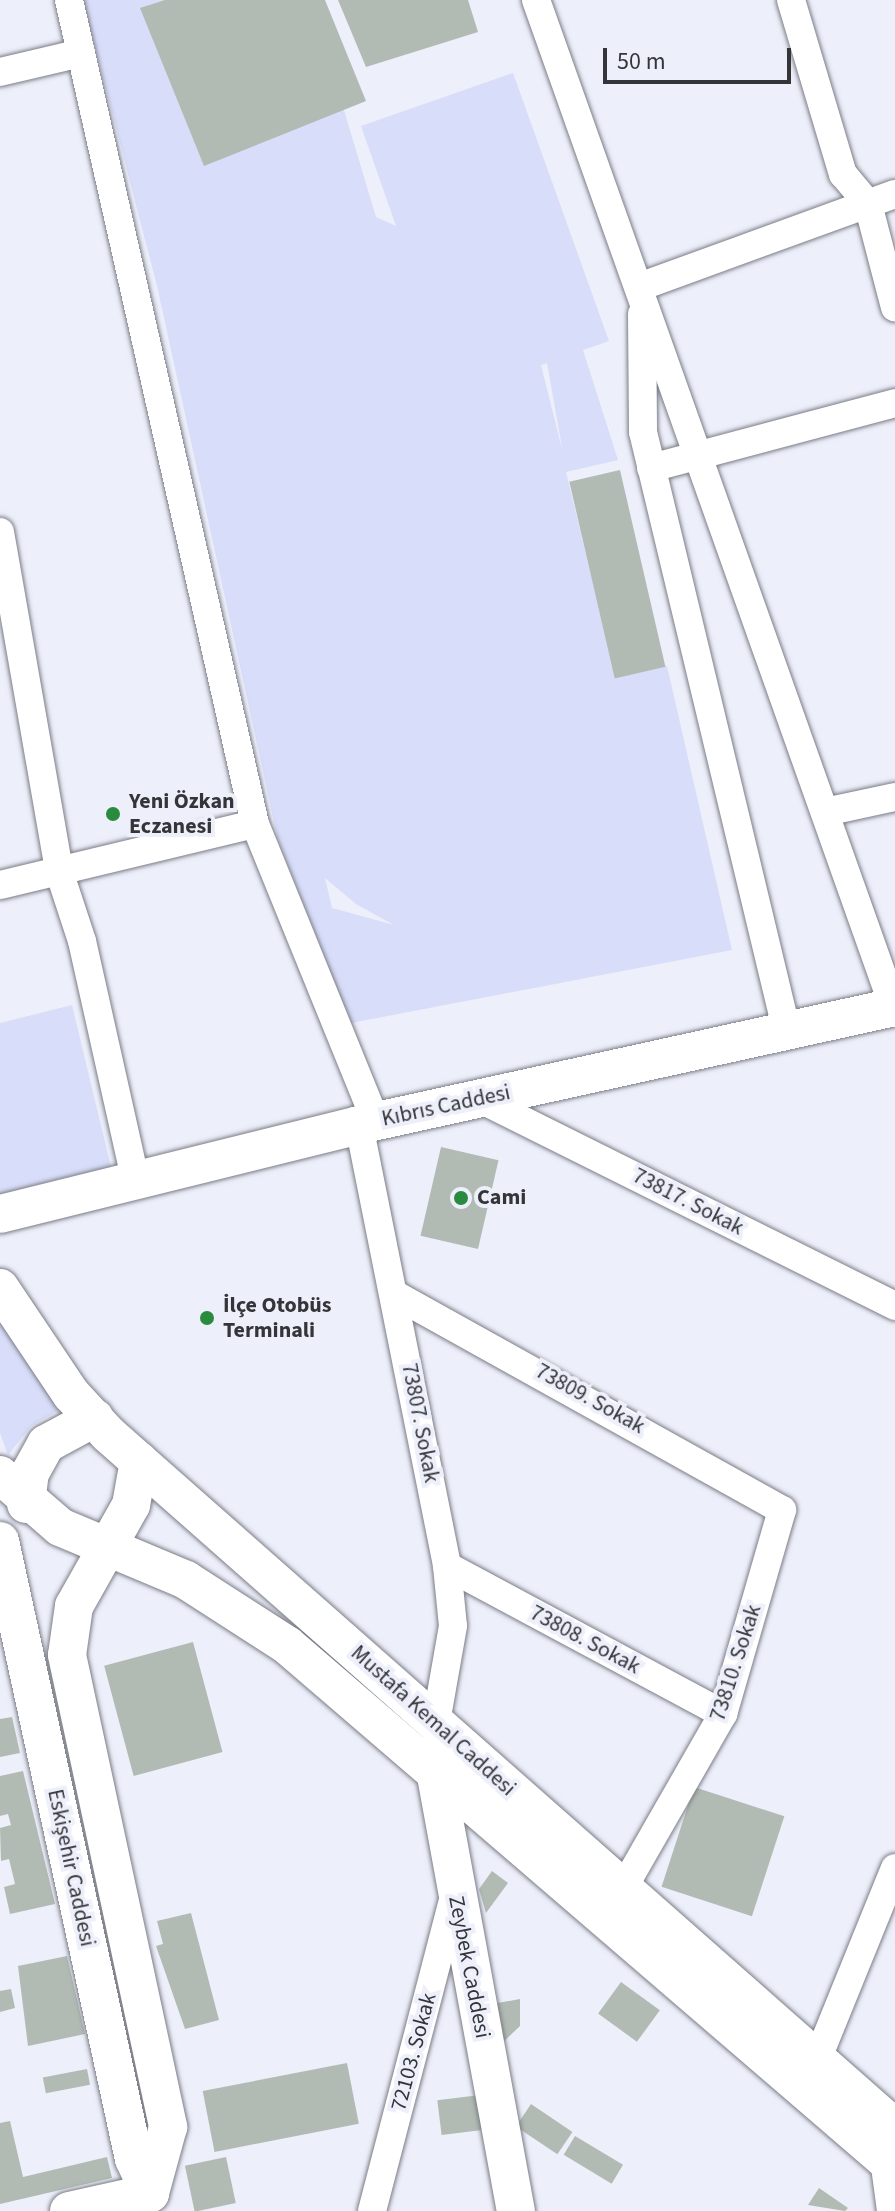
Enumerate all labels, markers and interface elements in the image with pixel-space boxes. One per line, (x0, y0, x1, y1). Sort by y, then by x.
scale bar (607, 32, 795, 82)
text: 50 m (617, 44, 666, 79)
place label: Yeni Özkan Eczanesi (129, 788, 235, 840)
marker: Yeni Özkan Eczanesi (104, 805, 122, 823)
street label: Kıbrıs Caddesi (379, 1080, 513, 1132)
street label: 73817. Sokak (628, 1163, 748, 1241)
place label: Cami (477, 1185, 526, 1211)
marker: Cami (452, 1189, 470, 1207)
place label: İlçe Otobüs Terminali (223, 1292, 332, 1344)
marker: İlçe Otobüs Terminali (198, 1309, 216, 1327)
street label: 73809. Sokak (531, 1358, 649, 1440)
street label: 73807. Sokak (396, 1361, 444, 1485)
street label: 73808. Sokak (525, 1600, 645, 1680)
street label: 73810. Sokak (705, 1601, 767, 1725)
street label: Mustafa Kemal Caddesi (345, 1640, 521, 1802)
street label: Eskişehir Caddesi (41, 1787, 101, 1949)
street label: Zeybek Caddesi (442, 1893, 496, 2041)
street label: 72103. Sokak (386, 1990, 442, 2114)

